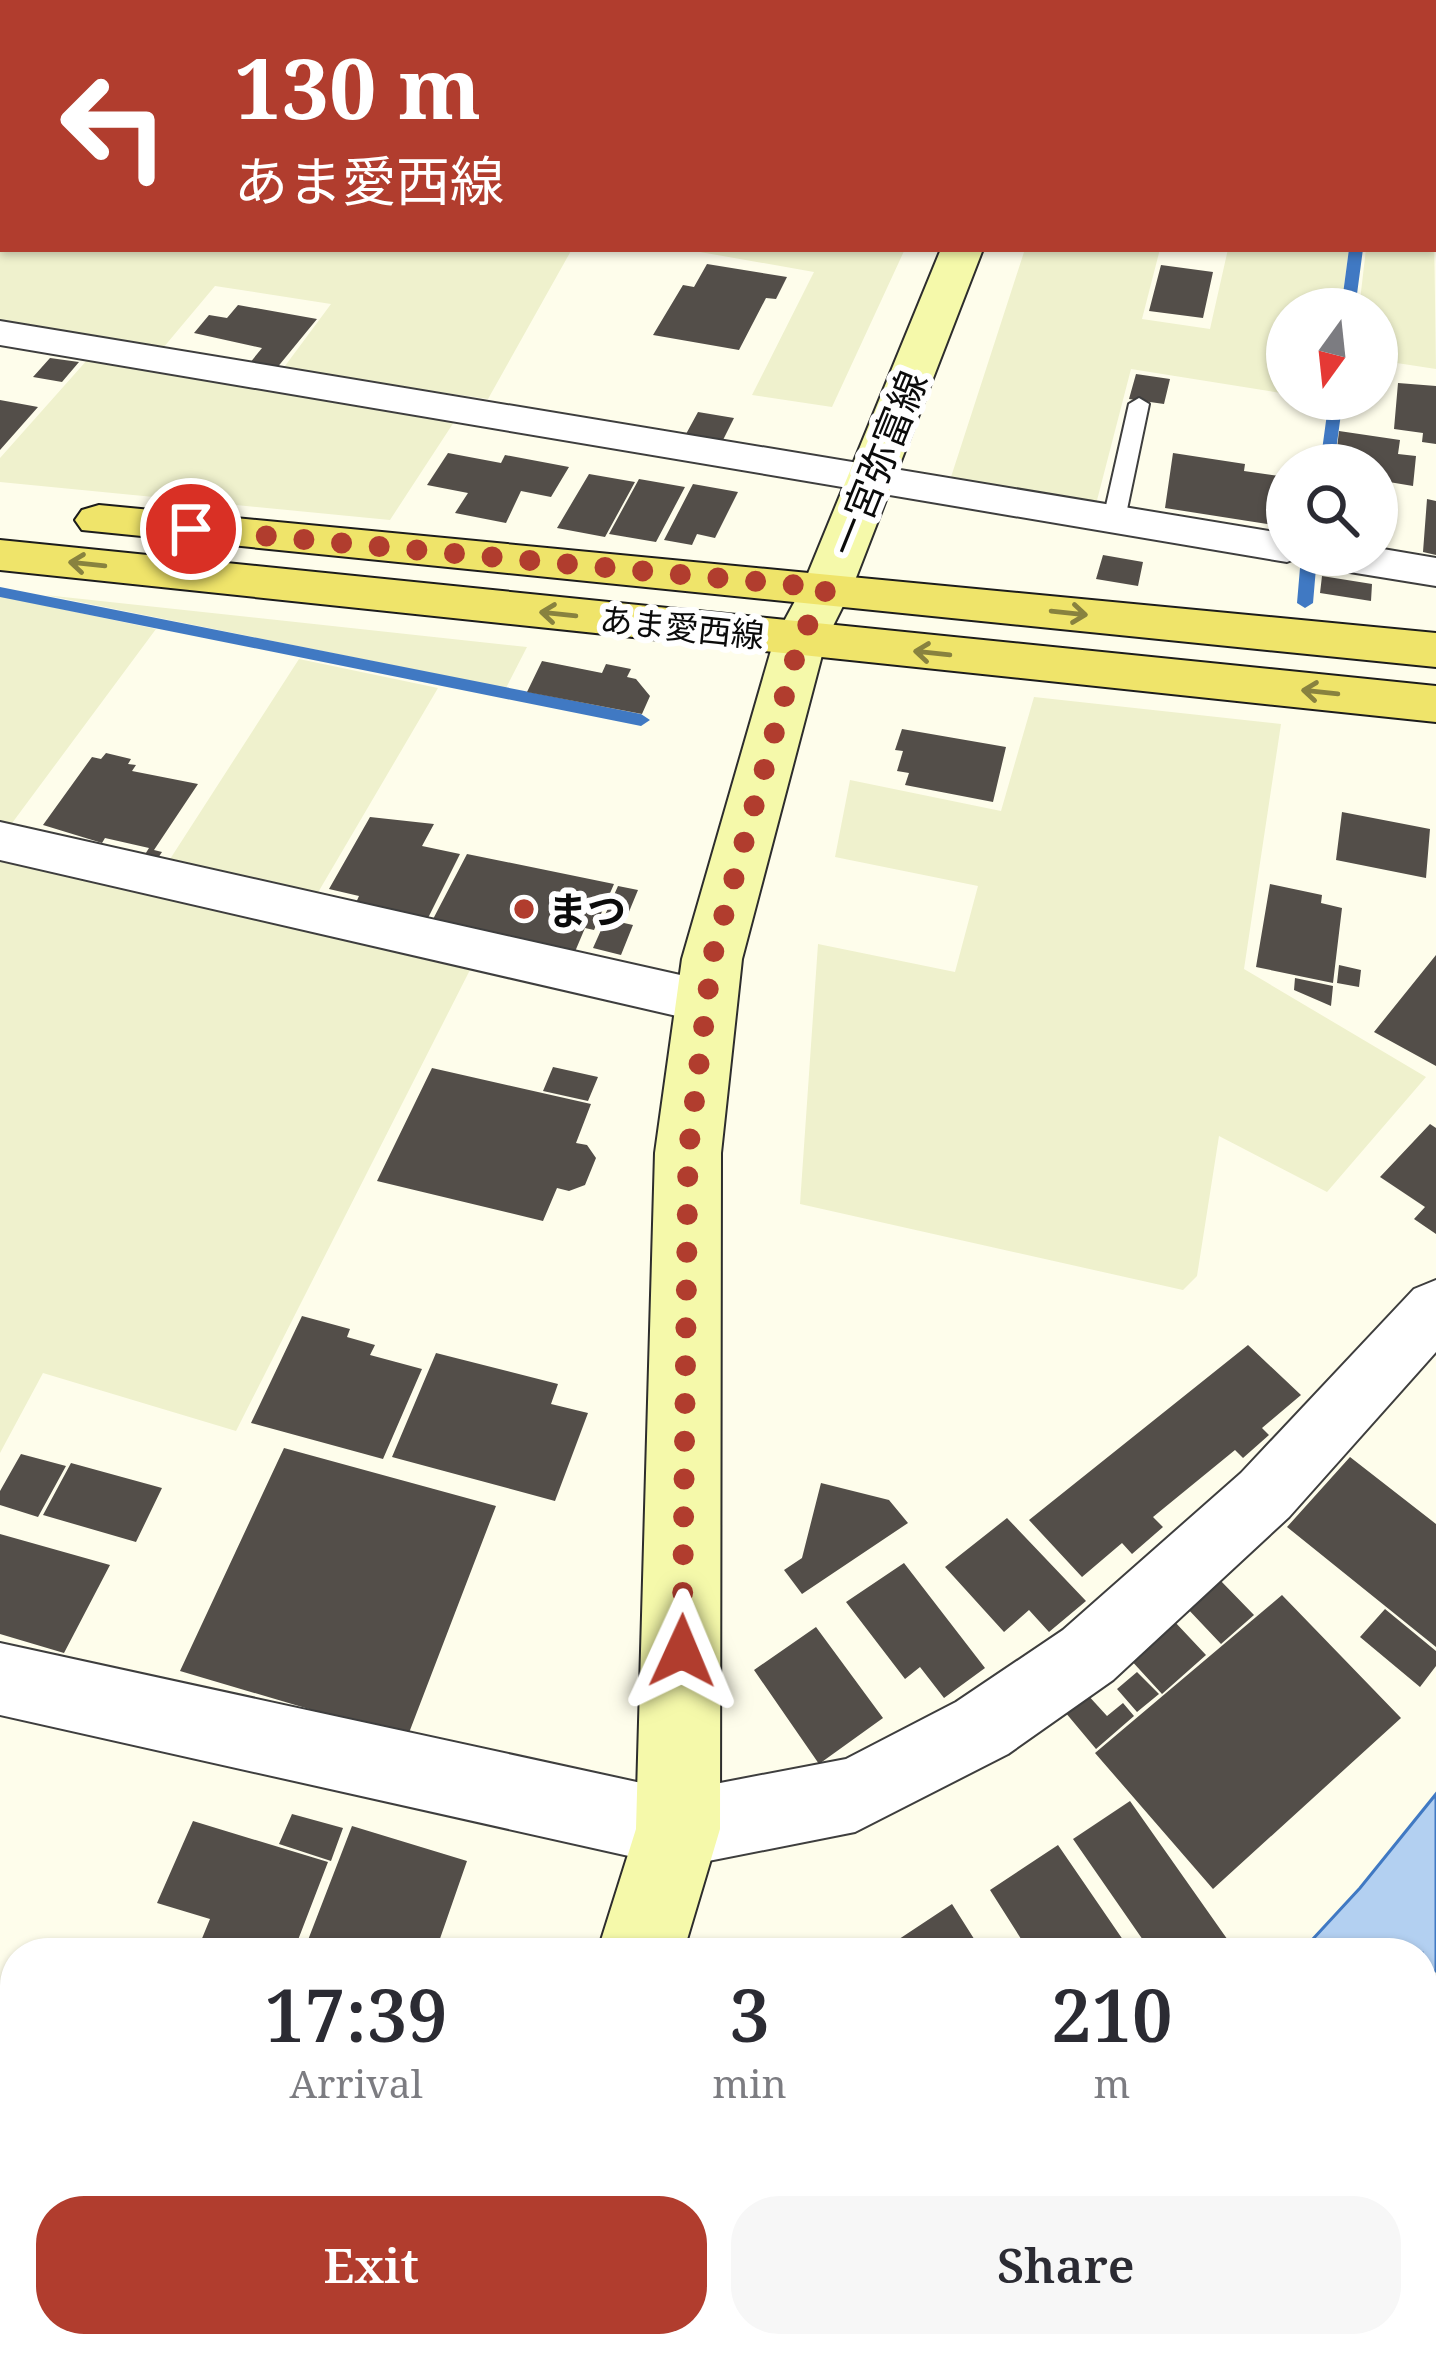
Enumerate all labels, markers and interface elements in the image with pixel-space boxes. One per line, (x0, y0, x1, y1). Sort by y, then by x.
text: 130 m (234, 29, 481, 144)
icon: left (36, 48, 192, 204)
text: あま愛西線 (234, 143, 504, 217)
north arrow (1266, 288, 1398, 420)
map controls (1266, 288, 1398, 576)
street label: 一宮弥富線 (816, 363, 938, 563)
button: search (1266, 444, 1398, 576)
pin (140, 478, 242, 580)
icon: arrive (158, 496, 224, 562)
one-way arrow (68, 552, 107, 575)
street label: あま愛西線 (598, 596, 766, 658)
one-way arrow (539, 602, 578, 625)
one-way arrow (1049, 602, 1088, 625)
one-way arrow (913, 641, 952, 664)
one-way arrow (1301, 680, 1340, 703)
place label: まつ (548, 883, 626, 936)
marker: まつ (511, 896, 537, 922)
position arrow (619, 1588, 745, 1714)
text: 17:39 (264, 1965, 448, 2063)
text: 3 (729, 1965, 770, 2063)
text: 210 (1051, 1965, 1173, 2063)
text: Arrival (289, 2056, 423, 2109)
text: min (712, 2056, 787, 2109)
text: m (1093, 2056, 1130, 2109)
button: Exit (36, 2196, 707, 2334)
button: Share (731, 2196, 1401, 2334)

